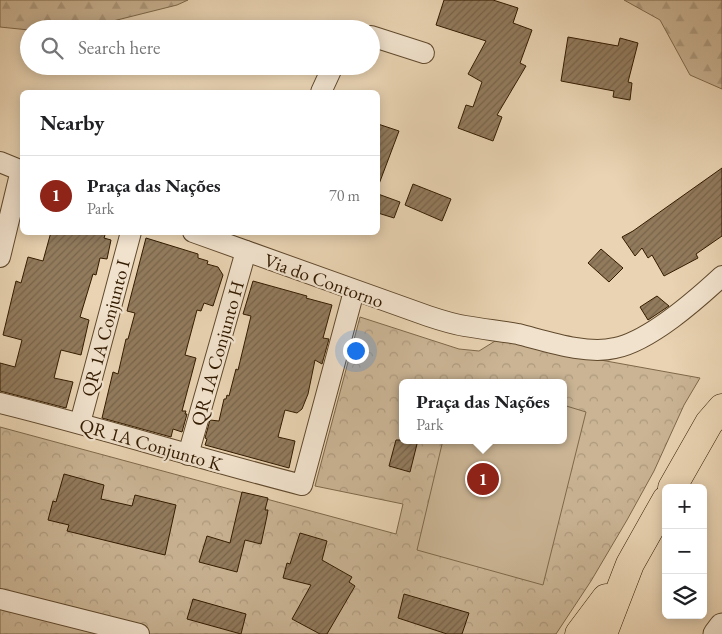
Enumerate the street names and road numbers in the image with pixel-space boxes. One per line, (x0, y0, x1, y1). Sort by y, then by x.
street label: Via do Contorno (261, 247, 387, 314)
street label: QR 1A Conjunto I (75, 256, 136, 399)
street label: QR 1A Conjunto H (185, 278, 250, 429)
street label: QR 1A Conjunto K (77, 412, 226, 477)

